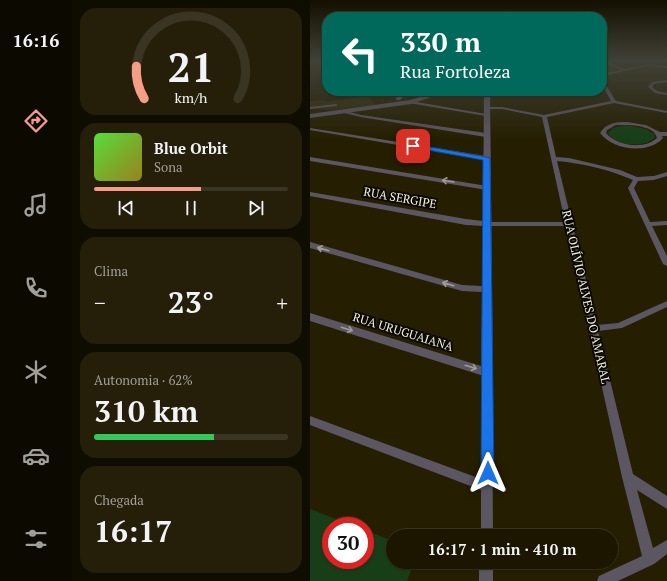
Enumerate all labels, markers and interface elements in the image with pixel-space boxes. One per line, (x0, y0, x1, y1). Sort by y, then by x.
text: 330 m (400, 23, 481, 60)
text: 16:16 (13, 28, 59, 52)
icon: left (334, 28, 386, 80)
text: 21 (167, 39, 215, 94)
text: Rua Fortoleza (400, 59, 511, 83)
text: km/h (175, 88, 208, 107)
icon: directions (22, 107, 50, 135)
pin (396, 129, 430, 163)
icon: arrive (402, 135, 424, 157)
text: Blue Orbit (154, 138, 228, 158)
text: Sona (154, 158, 182, 176)
one-way arrow (442, 177, 455, 185)
street label: RUA SERGIPE (362, 184, 438, 211)
icon: music (22, 191, 50, 219)
icon: previous (115, 197, 137, 219)
icon: pause (180, 197, 202, 219)
icon: next (245, 197, 267, 219)
street label: RUA OLÍVIO ALVES DO AMARAL (559, 209, 614, 386)
one-way arrow (317, 245, 330, 252)
text: Clima (94, 262, 128, 280)
icon: phone (22, 274, 50, 302)
one-way arrow (442, 280, 455, 288)
text: 23° (168, 282, 214, 322)
text: − (94, 288, 106, 317)
text: + (276, 288, 288, 317)
street label: RUA URUGUAIANA (351, 309, 456, 354)
one-way arrow (341, 325, 353, 333)
icon: climate (22, 358, 50, 386)
one-way arrow (465, 364, 477, 372)
text: Autonomia · 62% (94, 371, 193, 389)
text: 310 km (94, 391, 198, 431)
icon: car (22, 442, 50, 470)
position arrow (467, 452, 509, 494)
text: Chegada (94, 491, 144, 509)
text: 16:17 (94, 511, 172, 551)
speed limit sign: 30 (322, 517, 374, 569)
icon: filters (22, 525, 50, 553)
text: 16:17 · 1 min · 410 m (428, 539, 576, 559)

